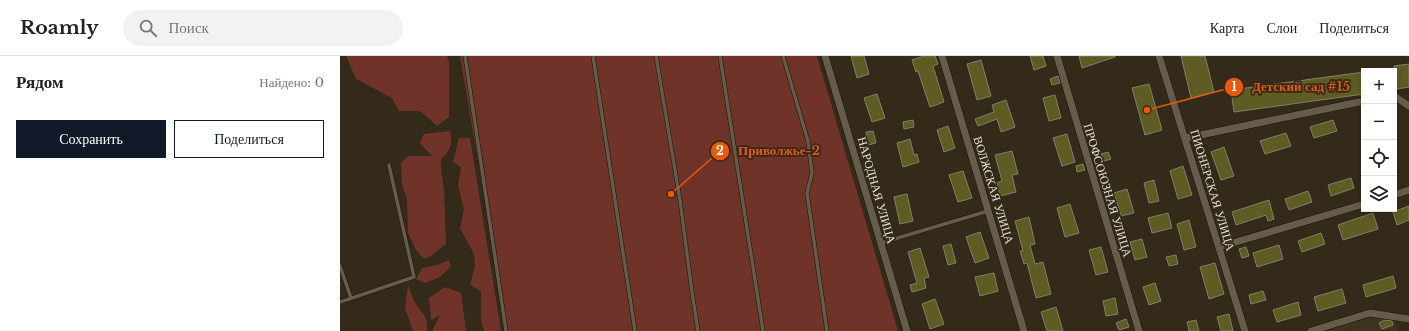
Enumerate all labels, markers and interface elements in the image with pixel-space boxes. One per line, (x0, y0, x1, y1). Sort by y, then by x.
search box (123, 10, 403, 46)
text: Roamly (20, 16, 99, 39)
icon: search (137, 17, 159, 39)
text: Поиск (169, 18, 209, 37)
text: Карта (1210, 19, 1244, 37)
text: Слои (1266, 19, 1297, 37)
text: Поделиться (1319, 19, 1389, 37)
map controls (1361, 68, 1397, 212)
button: + (1361, 68, 1397, 104)
text: Рядом (16, 72, 64, 93)
text: Найдено: 0 (259, 74, 324, 91)
callout: Детский сад #15 (1224, 74, 1358, 99)
text: Детский сад #15 (1252, 78, 1350, 95)
text: 1 (1231, 79, 1237, 94)
button: − (1361, 104, 1397, 140)
button: Сохранить (16, 120, 166, 158)
button: Поделиться (174, 120, 324, 158)
street label: ПРОФСОЮЗНАЯ УЛИЦА (1081, 121, 1136, 259)
street label: ПИОНЕРСКАЯ УЛИЦА (1187, 127, 1239, 253)
street label: ВОЛЖСКАЯ УЛИЦА (970, 134, 1018, 246)
street label: НАРОДНАЯ УЛИЦА (855, 135, 900, 245)
callout: Приволжье-2 (710, 138, 828, 163)
button: locate (1361, 140, 1397, 176)
text: Приволжье-2 (738, 142, 820, 159)
text: 2 (716, 143, 724, 158)
button: layers (1361, 176, 1397, 212)

